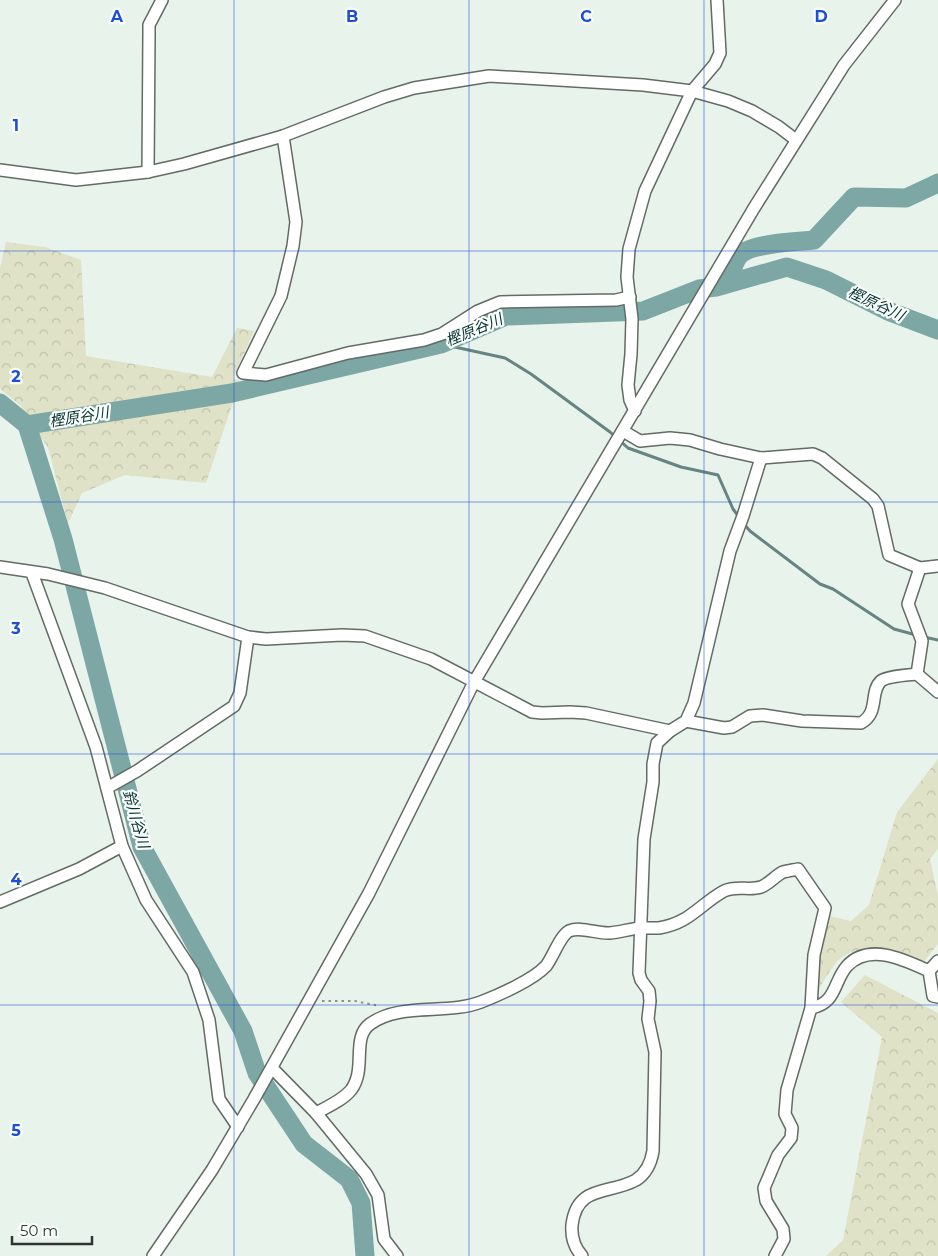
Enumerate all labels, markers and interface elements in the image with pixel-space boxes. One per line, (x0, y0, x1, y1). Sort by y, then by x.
text: A (110, 7, 124, 26)
text: B (346, 7, 358, 26)
text: C (580, 7, 592, 26)
text: D (814, 7, 828, 26)
text: 1 (13, 116, 19, 135)
water label: 樫原谷川 (845, 282, 909, 326)
water label: 樫原谷川 (442, 308, 507, 350)
text: 2 (11, 367, 21, 386)
water label: 樫原谷川 (48, 402, 112, 431)
text: 3 (10, 619, 21, 638)
water label: 鈴川谷川 (119, 787, 154, 852)
text: 4 (10, 870, 22, 889)
text: 5 (11, 1121, 21, 1140)
scale bar (12, 1214, 92, 1246)
text: 50 m (20, 1221, 58, 1240)

